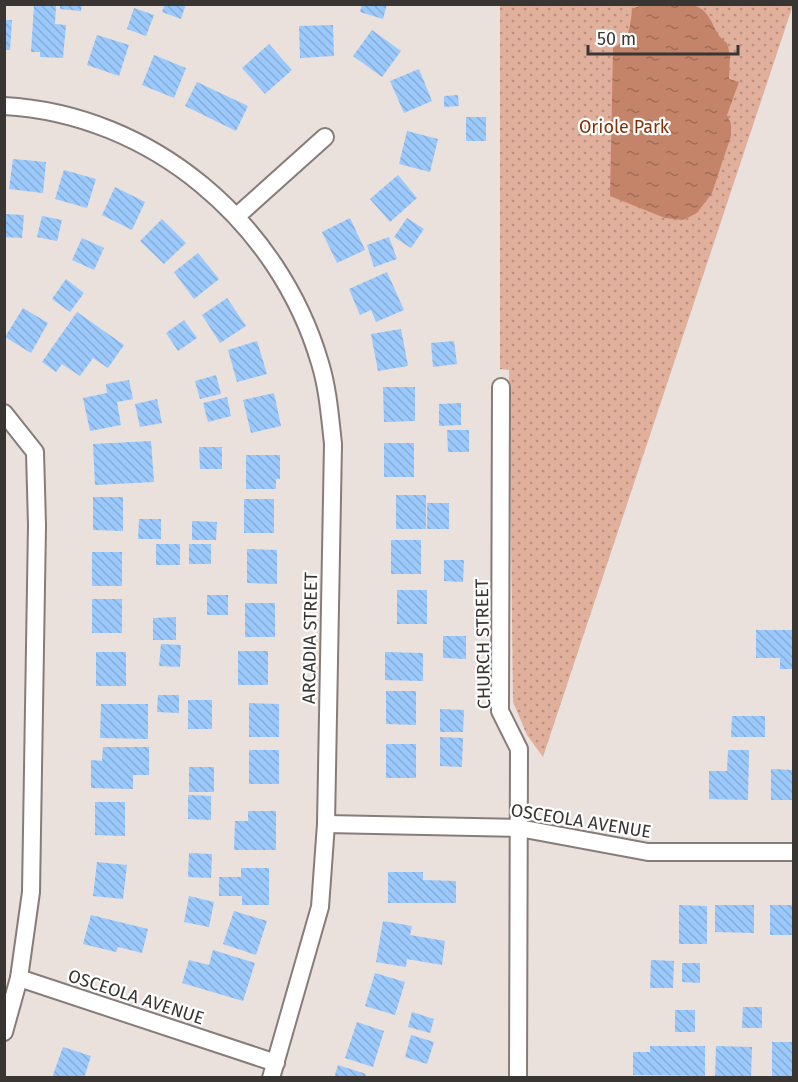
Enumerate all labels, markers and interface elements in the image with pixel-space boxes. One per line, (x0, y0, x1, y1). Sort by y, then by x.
scale bar (588, 18, 738, 56)
text: 50 m (597, 28, 636, 50)
park label: Oriole Park (579, 116, 670, 138)
street label: ARCADIA STREET (298, 571, 322, 704)
street label: CHURCH STREET (471, 578, 495, 709)
street label: OSCEOLA AVENUE (509, 799, 653, 843)
street label: OSCEOLA AVENUE (65, 965, 207, 1029)

